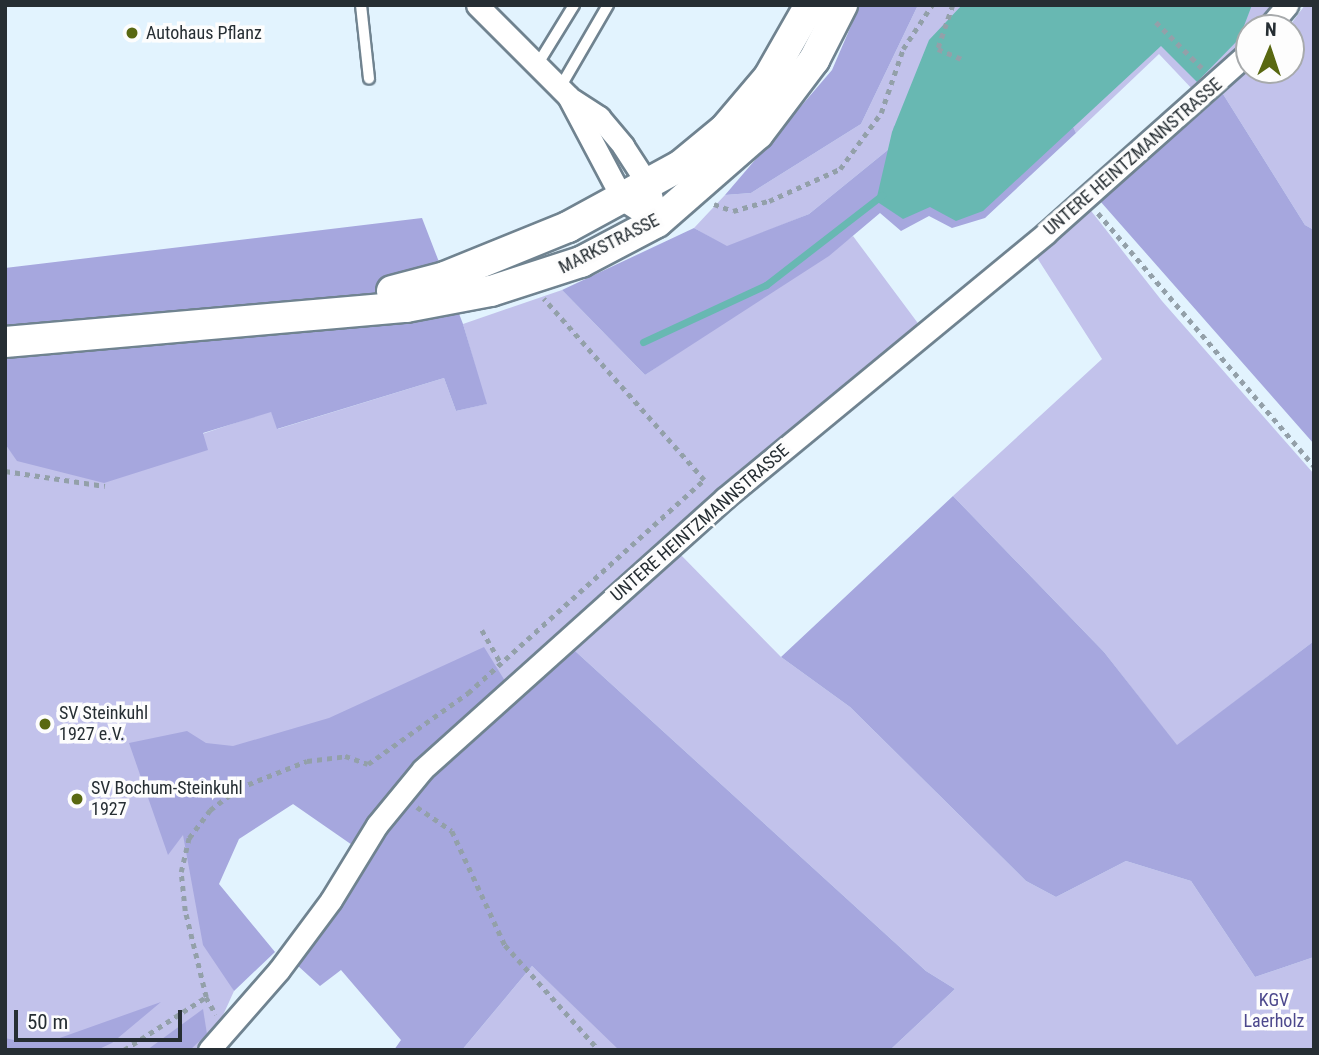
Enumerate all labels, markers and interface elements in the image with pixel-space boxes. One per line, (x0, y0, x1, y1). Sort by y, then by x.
north arrow (1235, 14, 1305, 84)
text: N (1264, 18, 1277, 41)
place label: Autohaus Pflanz (146, 22, 262, 44)
marker: Autohaus Pflanz (124, 25, 140, 41)
street label: UNTERE HEINTZMANNSTRASSE (1040, 74, 1226, 240)
street label: MARKSTRASSE (555, 209, 663, 279)
street label: UNTERE HEINTZMANNSTRASSE (607, 440, 793, 606)
place label: SV Steinkuhl 1927 e.V. (59, 703, 148, 746)
marker: SV Steinkuhl 1927 e.V. (37, 716, 53, 732)
place label: SV Bochum-Steinkuhl 1927 (91, 778, 243, 820)
marker: SV Bochum-Steinkuhl 1927 (69, 791, 85, 807)
park label: KGV Laerholz (1244, 990, 1304, 1032)
scale bar (18, 996, 186, 1040)
text: 50 m (27, 1010, 68, 1034)

